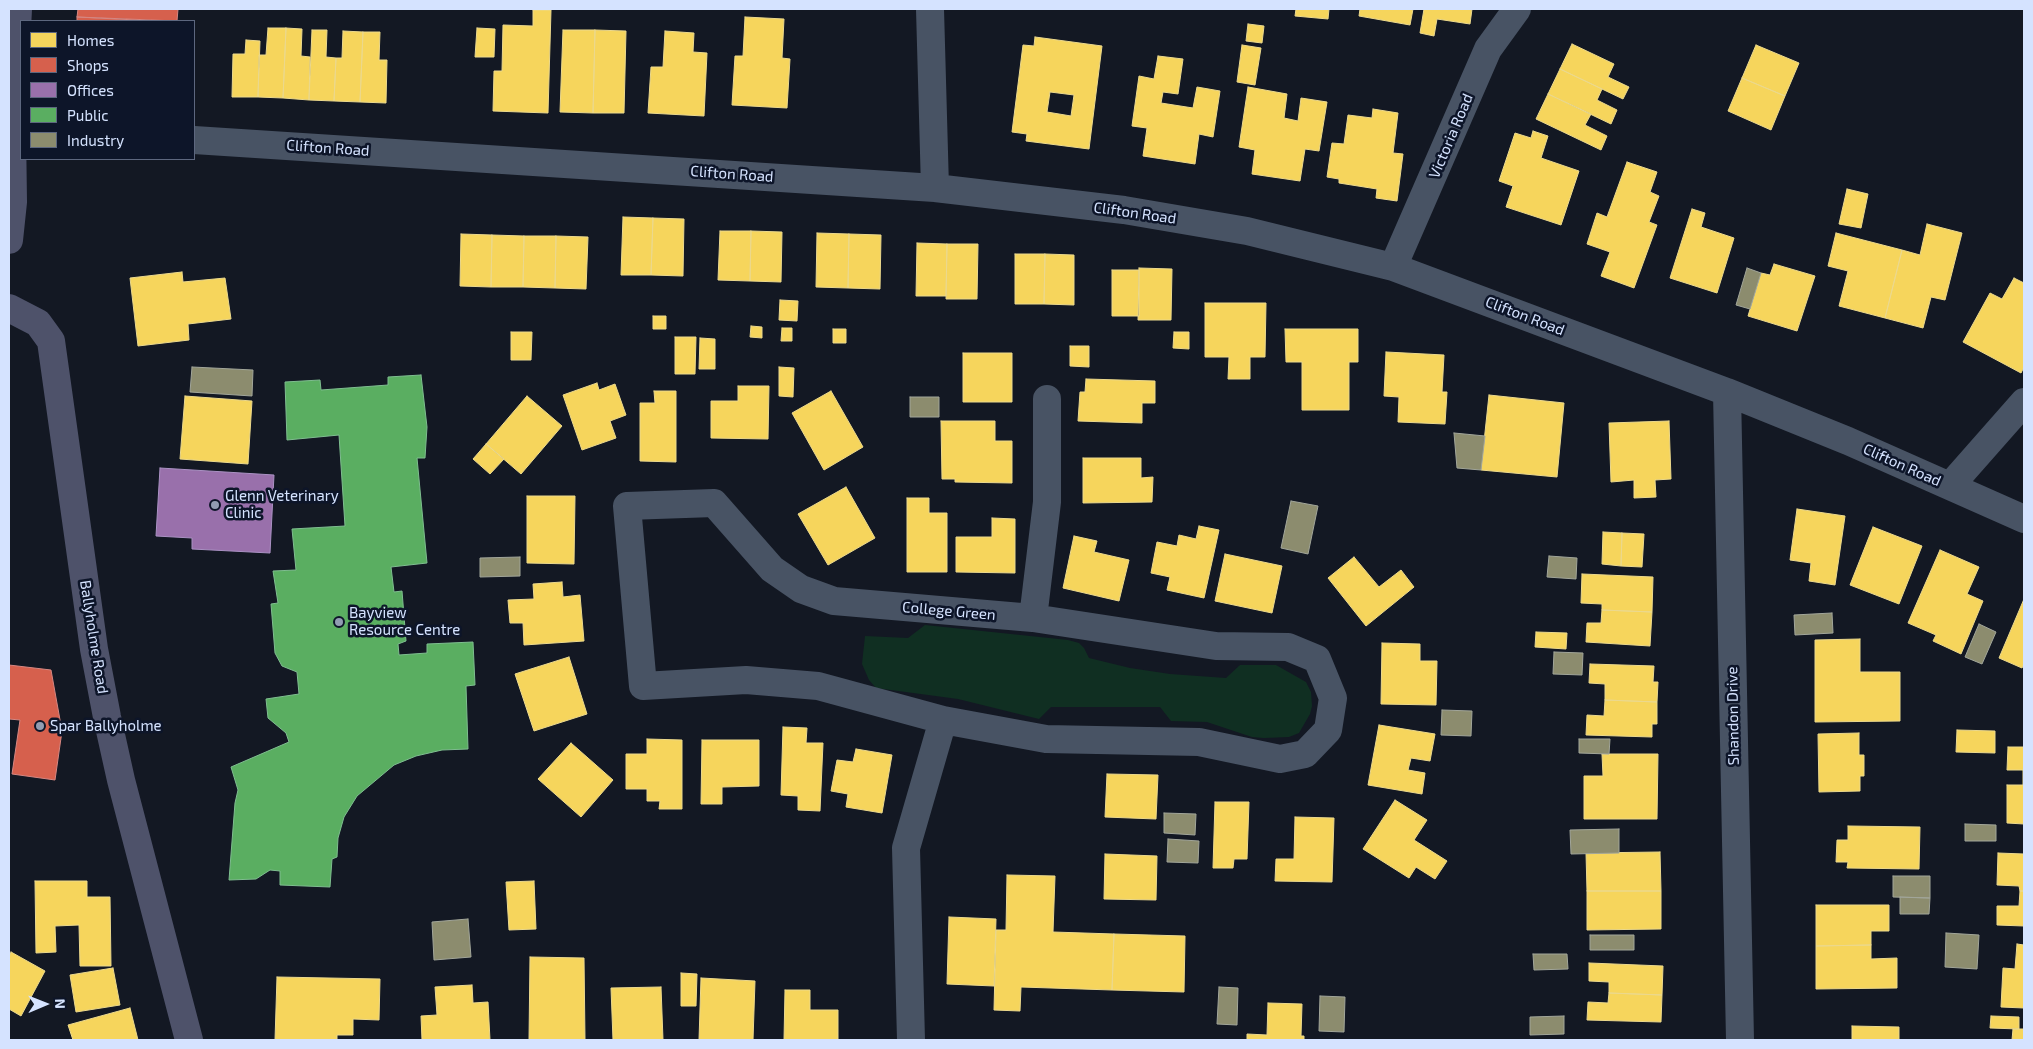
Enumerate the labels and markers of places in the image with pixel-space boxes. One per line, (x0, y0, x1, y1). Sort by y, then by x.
place label: Glenn Veterinary Clinic (225, 487, 339, 522)
marker: Glenn Veterinary Clinic (209, 499, 221, 511)
place label: Bayview Resource Centre (349, 604, 460, 639)
marker: Bayview Resource Centre (333, 616, 345, 628)
place label: Spar Ballyholme (50, 717, 162, 735)
marker: Spar Ballyholme (34, 720, 46, 732)

